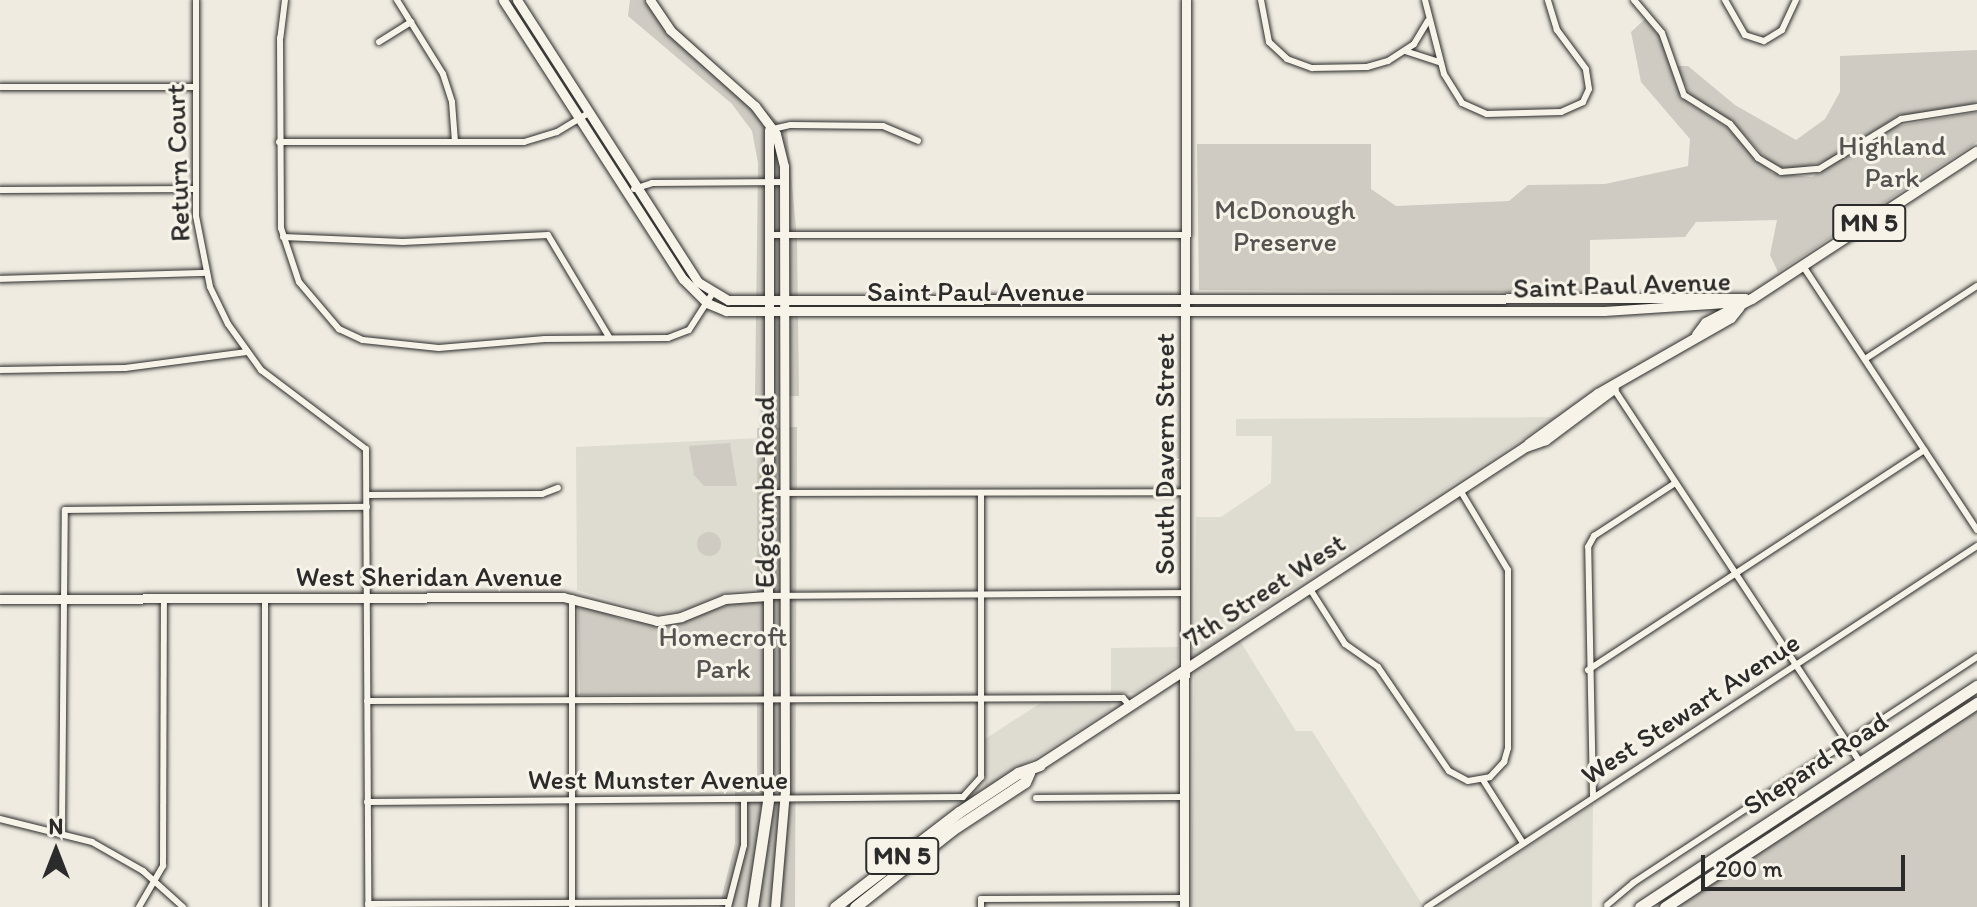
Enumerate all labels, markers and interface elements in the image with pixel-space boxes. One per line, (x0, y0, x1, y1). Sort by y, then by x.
street label: Return Court (157, 84, 197, 242)
park label: Highland Park (1838, 128, 1946, 194)
park label: McDonough Preserve (1214, 192, 1356, 258)
road number: MN 5 (1831, 201, 1907, 245)
street label: Saint Paul Avenue (1513, 263, 1731, 305)
street label: Saint Paul Avenue (868, 274, 1084, 308)
street label: South Davern Street (1147, 333, 1181, 575)
street label: Edgcumbe Road (747, 396, 781, 588)
street label: 7th Street West (1177, 526, 1351, 654)
street label: West Sheridan Avenue (296, 559, 562, 593)
park label: Homecroft Park (658, 619, 788, 685)
street label: West Stewart Avenue (1575, 625, 1805, 791)
street label: Shepard Road (1737, 704, 1893, 822)
street label: West Munster Avenue (528, 762, 788, 796)
north arrow (16, 811, 96, 891)
text: N (49, 813, 63, 840)
road number: MN 5 (864, 834, 940, 878)
scale bar (1705, 839, 1909, 889)
text: 200 m (1715, 854, 1783, 883)

